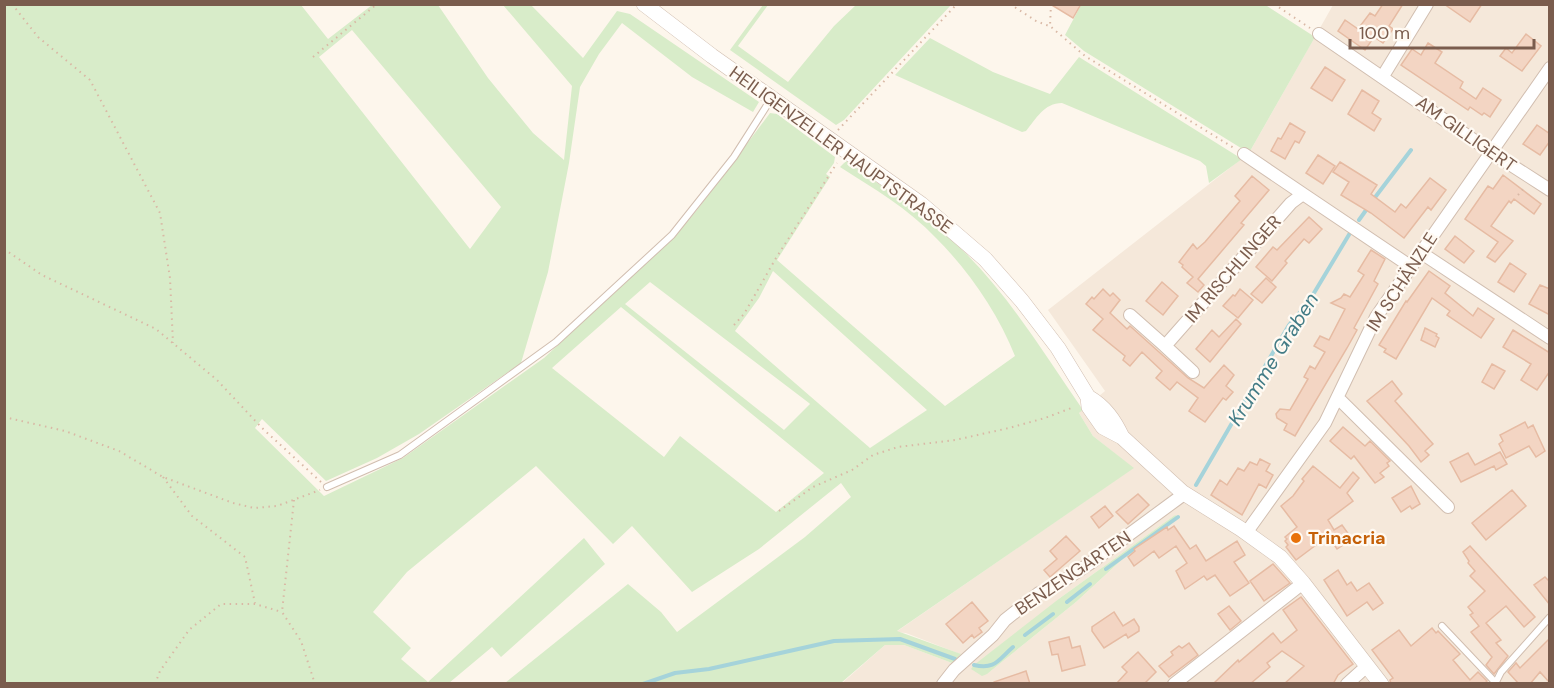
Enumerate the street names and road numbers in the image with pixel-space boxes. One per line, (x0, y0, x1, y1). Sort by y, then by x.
street label: HEILIGENZELLER HAUPTSTRASSE (724, 61, 958, 239)
street label: AM GILLIGERT (1411, 90, 1521, 178)
street label: IM RISCHLINGER (1180, 210, 1286, 328)
street label: IM SCHÄNZLE (1361, 228, 1443, 336)
street label: BENZENGARTEN (1010, 525, 1136, 621)

